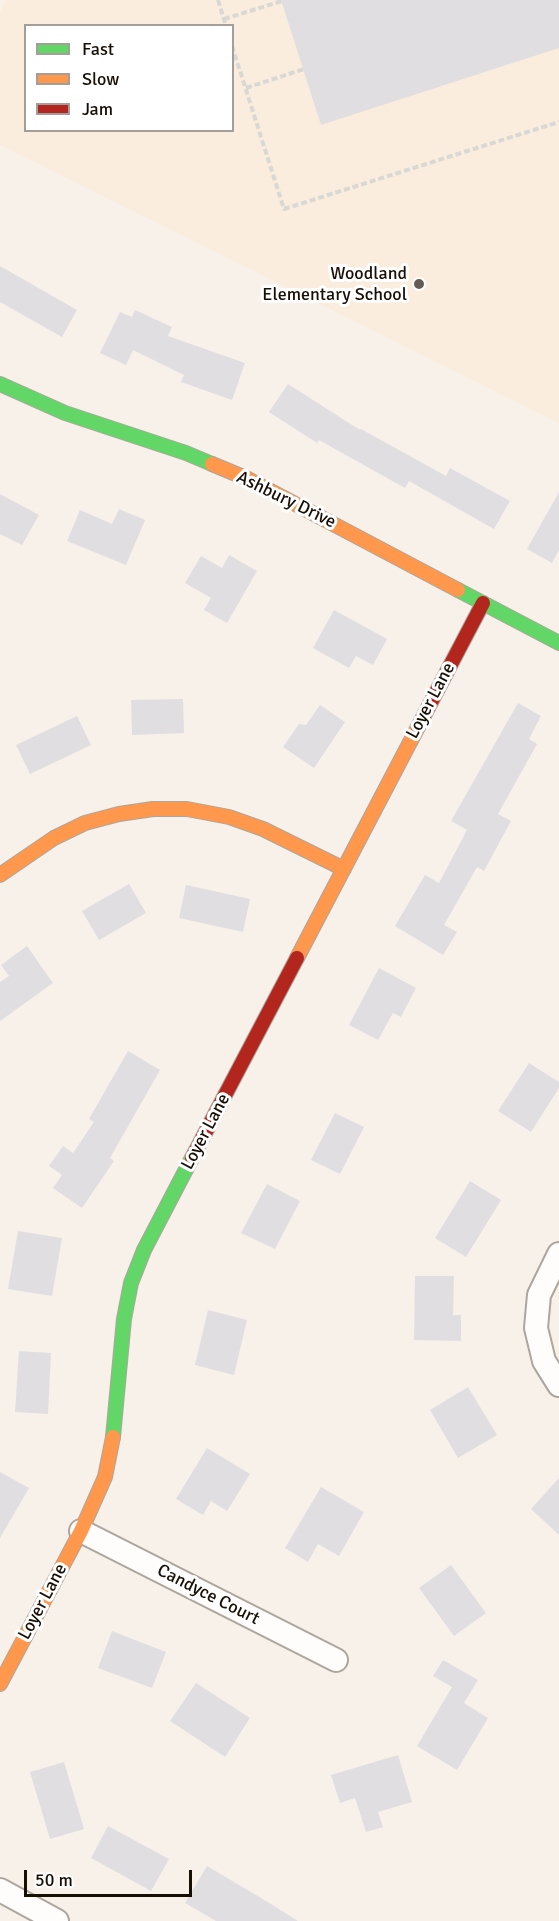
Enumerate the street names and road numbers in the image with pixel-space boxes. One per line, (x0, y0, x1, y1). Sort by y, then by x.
street label: Ashbury Drive (233, 467, 339, 533)
street label: Loyer Lane (402, 659, 460, 743)
street label: Loyer Lane (177, 1090, 235, 1174)
street label: Loyer Lane (14, 1560, 72, 1644)
street label: Candyce Court (153, 1560, 263, 1630)

